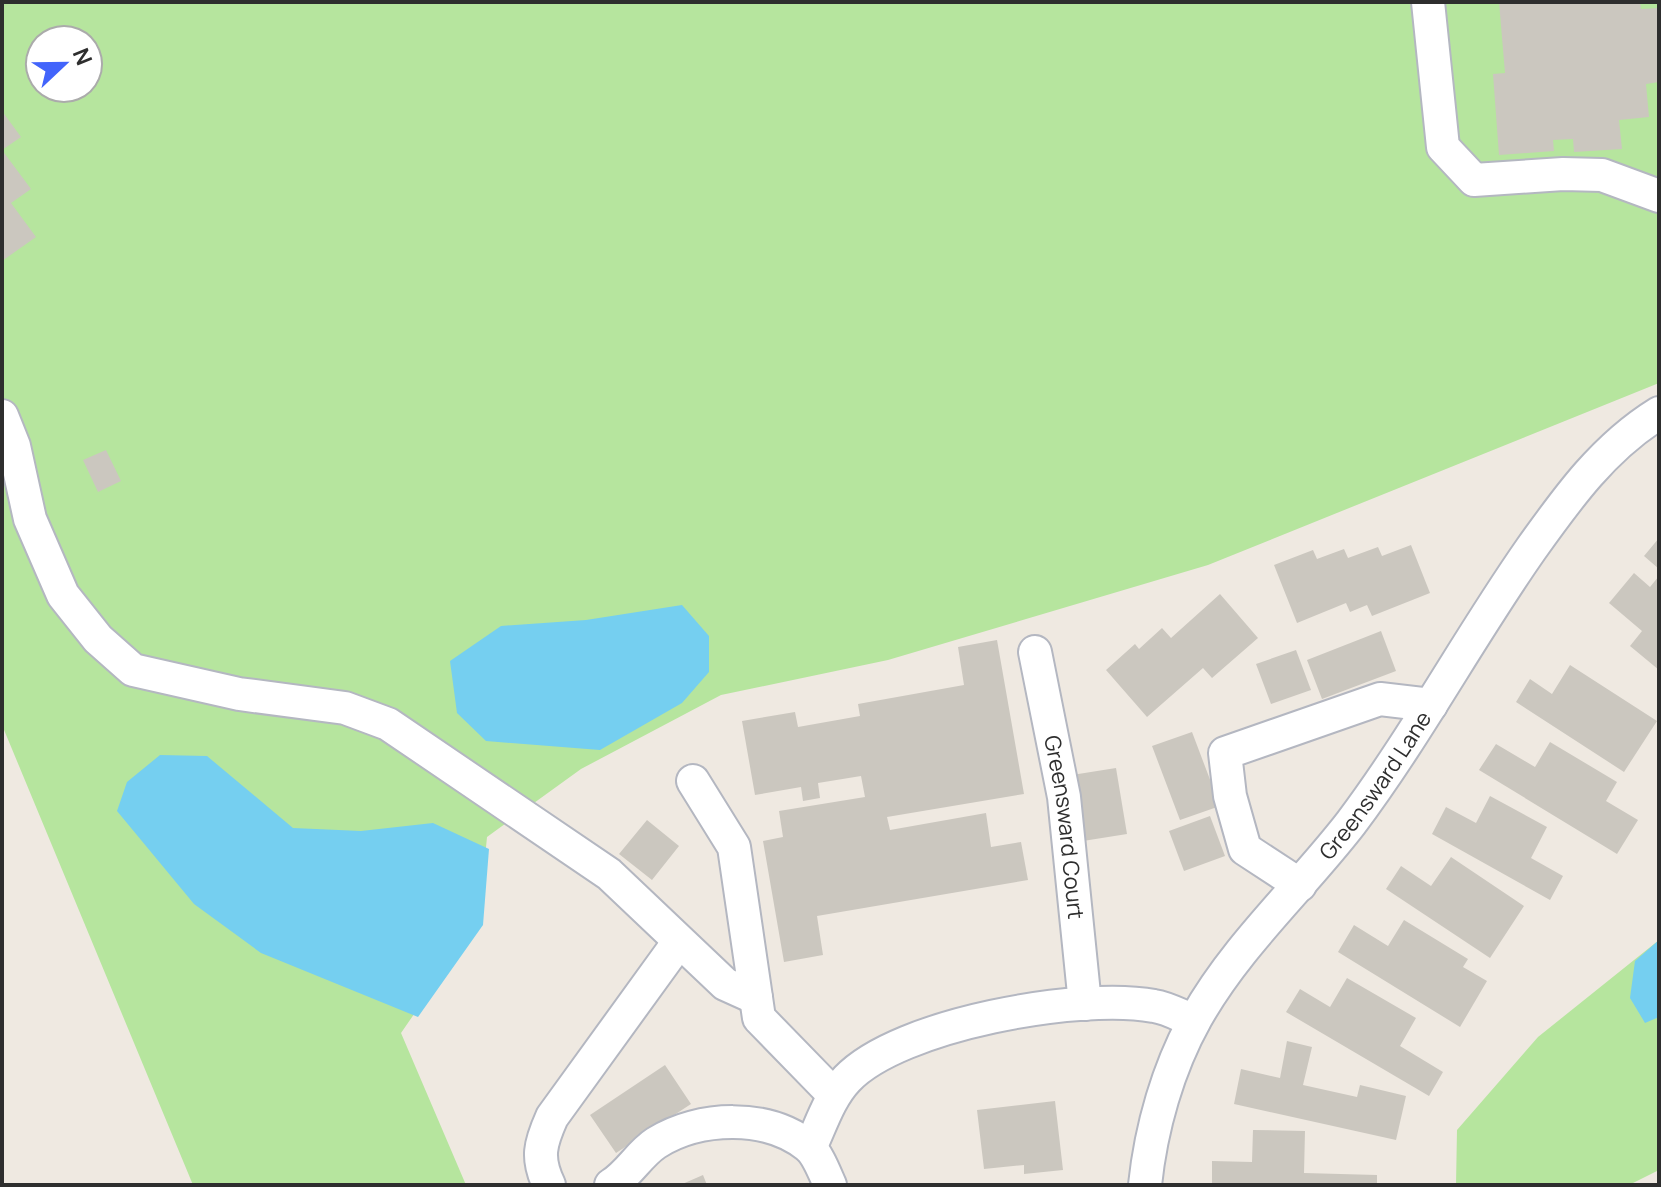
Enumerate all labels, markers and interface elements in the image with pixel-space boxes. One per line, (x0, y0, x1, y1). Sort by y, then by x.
north arrow (24, 24, 104, 104)
text: N (66, 44, 99, 69)
street label: Greensward Lane (1312, 705, 1438, 866)
street label: Greensward Court (1037, 733, 1091, 921)

